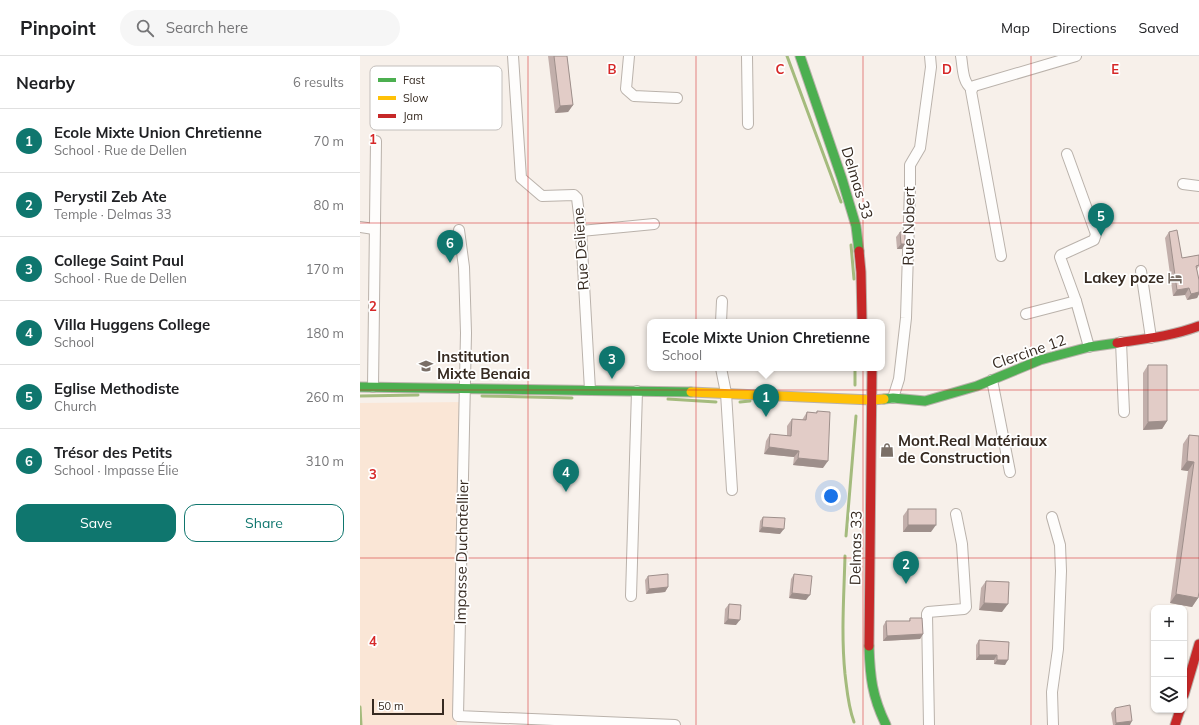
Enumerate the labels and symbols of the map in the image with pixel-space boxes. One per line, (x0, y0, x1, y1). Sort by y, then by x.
text: B (608, 61, 617, 77)
text: C (776, 61, 785, 77)
text: D (942, 61, 952, 77)
text: E (1111, 61, 1119, 77)
legend (370, 66, 502, 130)
text: Fast (403, 73, 425, 87)
text: Slow (403, 91, 429, 105)
text: Jam (403, 109, 423, 123)
text: 1 (369, 131, 377, 147)
street label: Delmas 33 (838, 144, 877, 221)
street label: Rue Nobert (898, 186, 919, 266)
pin: 5 (1088, 203, 1114, 236)
street label: Rue Deliene (568, 207, 593, 291)
pin: 6 (437, 230, 463, 263)
place label: Lakey poze (1084, 268, 1164, 287)
hotel icon: Lakey poze (1167, 270, 1183, 286)
text: 2 (369, 298, 377, 314)
street label: Clercine 12 (989, 330, 1068, 373)
pin: 3 (599, 346, 625, 379)
place label: Institution Mixte Benaia (437, 347, 530, 383)
school or university icon: Institution Mixte Benaia (418, 358, 434, 374)
pin: 1 (753, 384, 779, 417)
place label: Mont.Real Matériaux de Construction (898, 431, 1048, 467)
shop icon: Mont.Real Matériaux de Construction (879, 442, 895, 458)
pin: 4 (553, 459, 579, 492)
text: 3 (369, 466, 377, 482)
street label: Impasse Duchatellier (451, 479, 472, 625)
your location (821, 486, 841, 506)
street label: Delmas 33 (845, 511, 866, 585)
pin: 2 (893, 551, 919, 584)
text: 4 (369, 633, 377, 649)
scale bar (372, 697, 444, 716)

